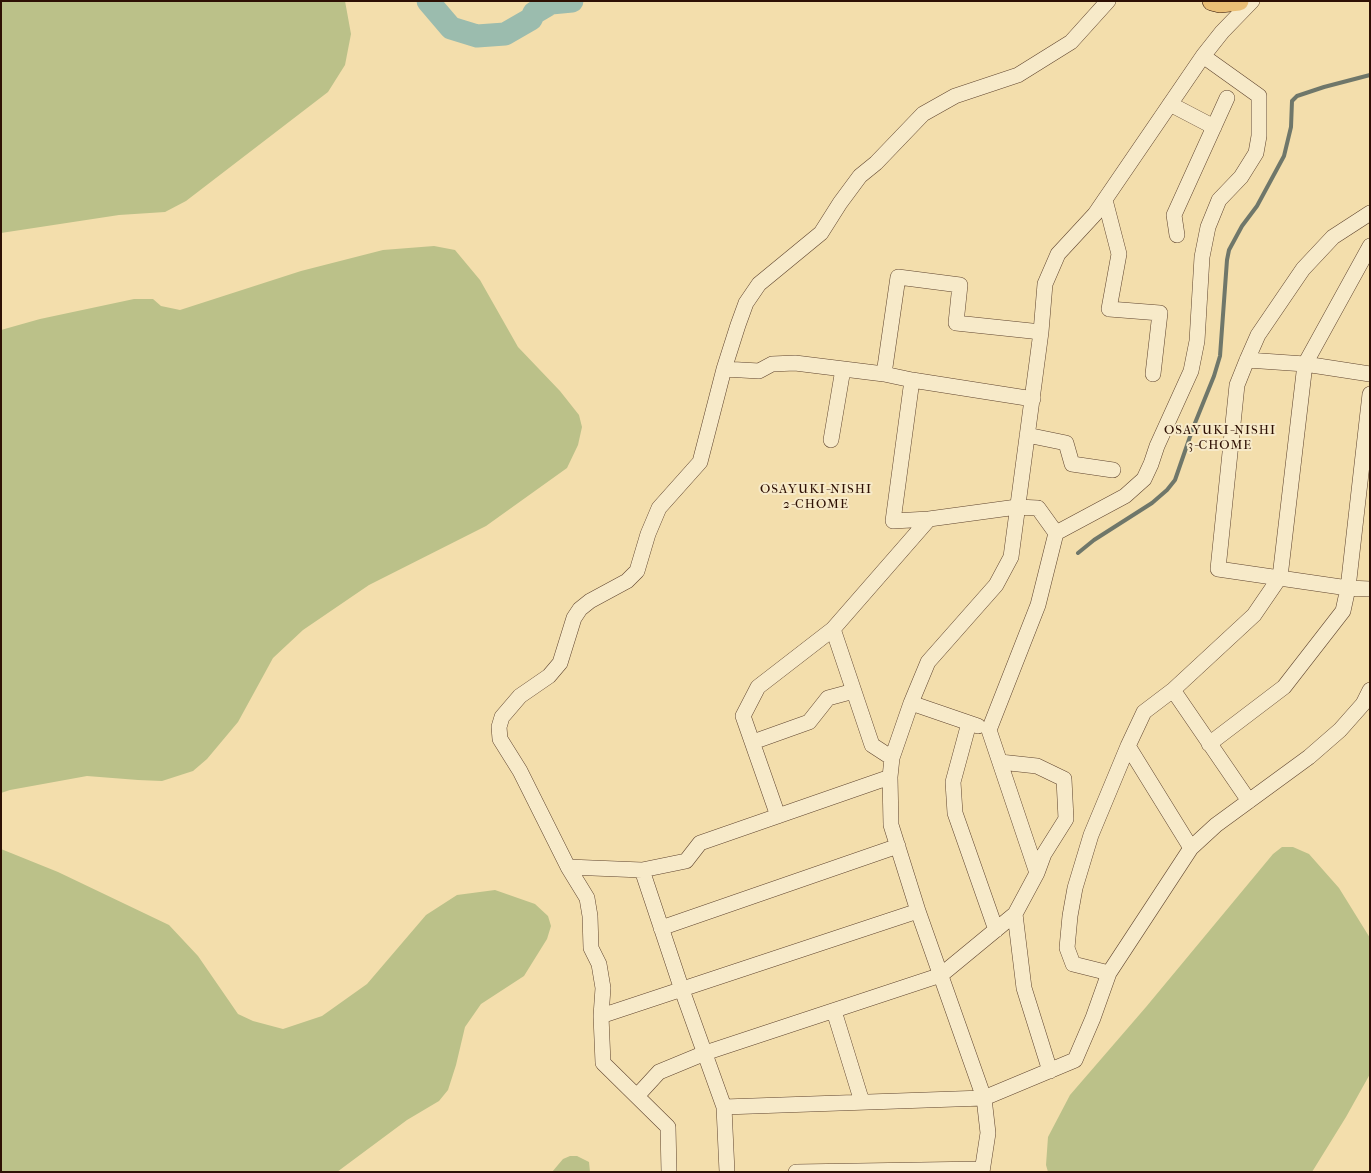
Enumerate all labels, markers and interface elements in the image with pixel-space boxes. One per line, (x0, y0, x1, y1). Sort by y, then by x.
district label: OSAYUKI-NISHI 3-CHOME (1164, 423, 1276, 454)
district label: OSAYUKI-NISHI 2-CHOME (760, 482, 872, 513)

